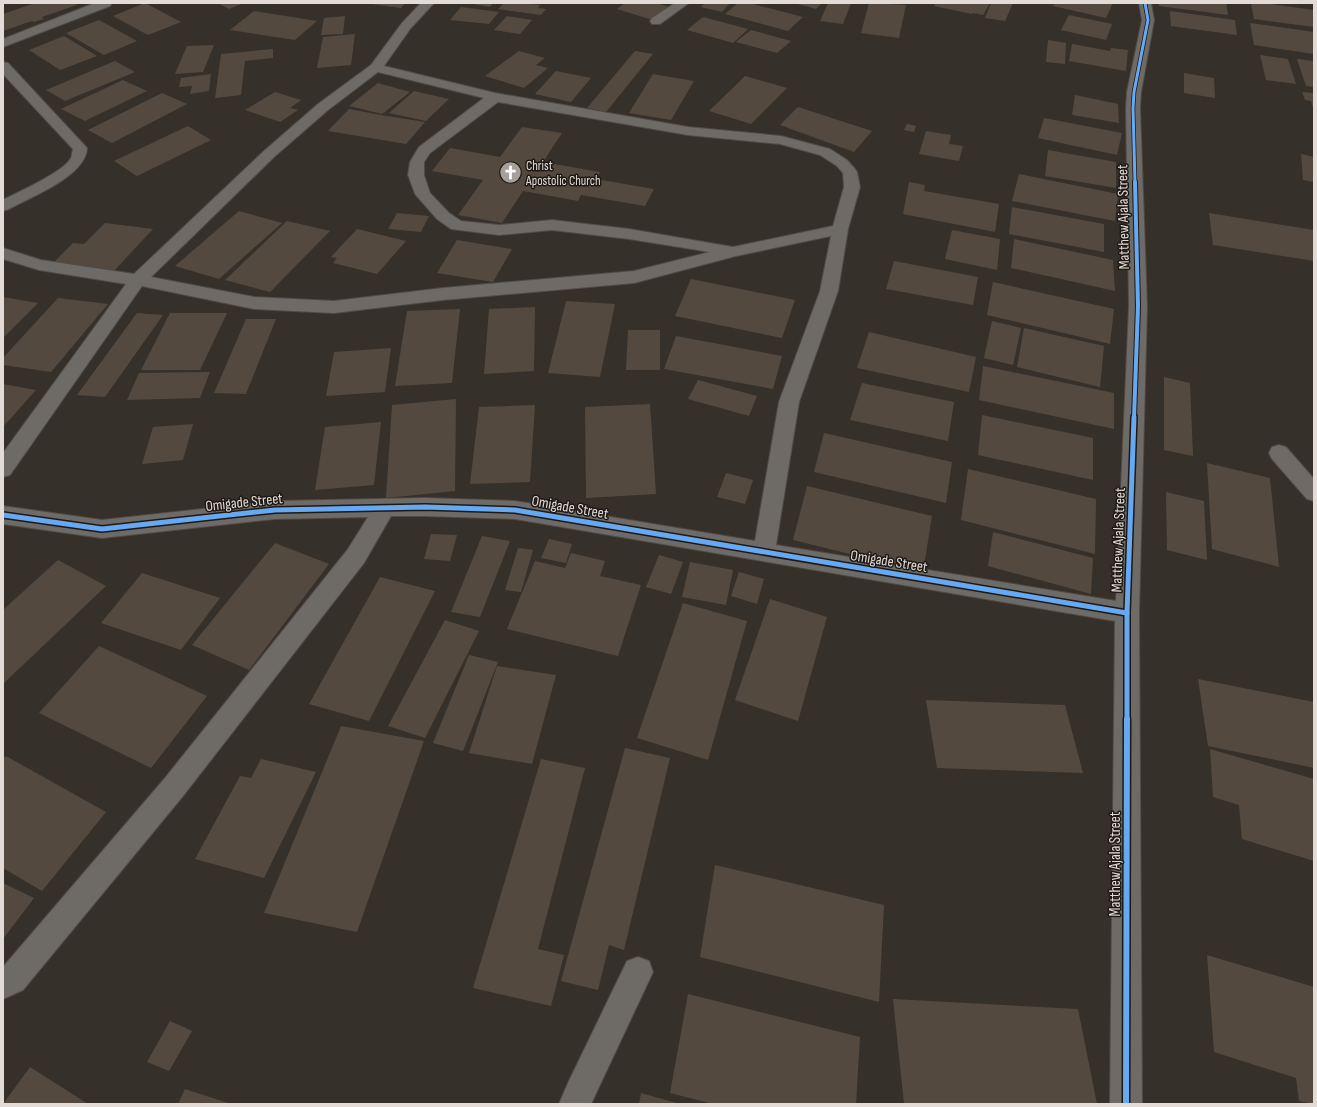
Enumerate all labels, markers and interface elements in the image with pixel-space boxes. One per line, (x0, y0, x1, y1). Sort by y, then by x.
place label: Christ Apostolic Church (525, 158, 600, 189)
church icon: Christ Apostolic Church (498, 159, 524, 185)
street label: Matthew Ajala Street (1113, 164, 1134, 270)
street label: Matthew Ajala Street (1107, 487, 1130, 593)
street label: Omigade Street (204, 489, 284, 516)
street label: Omigade Street (530, 491, 610, 524)
street label: Omigade Street (849, 546, 929, 577)
street label: Matthew Ajala Street (1106, 811, 1125, 916)

